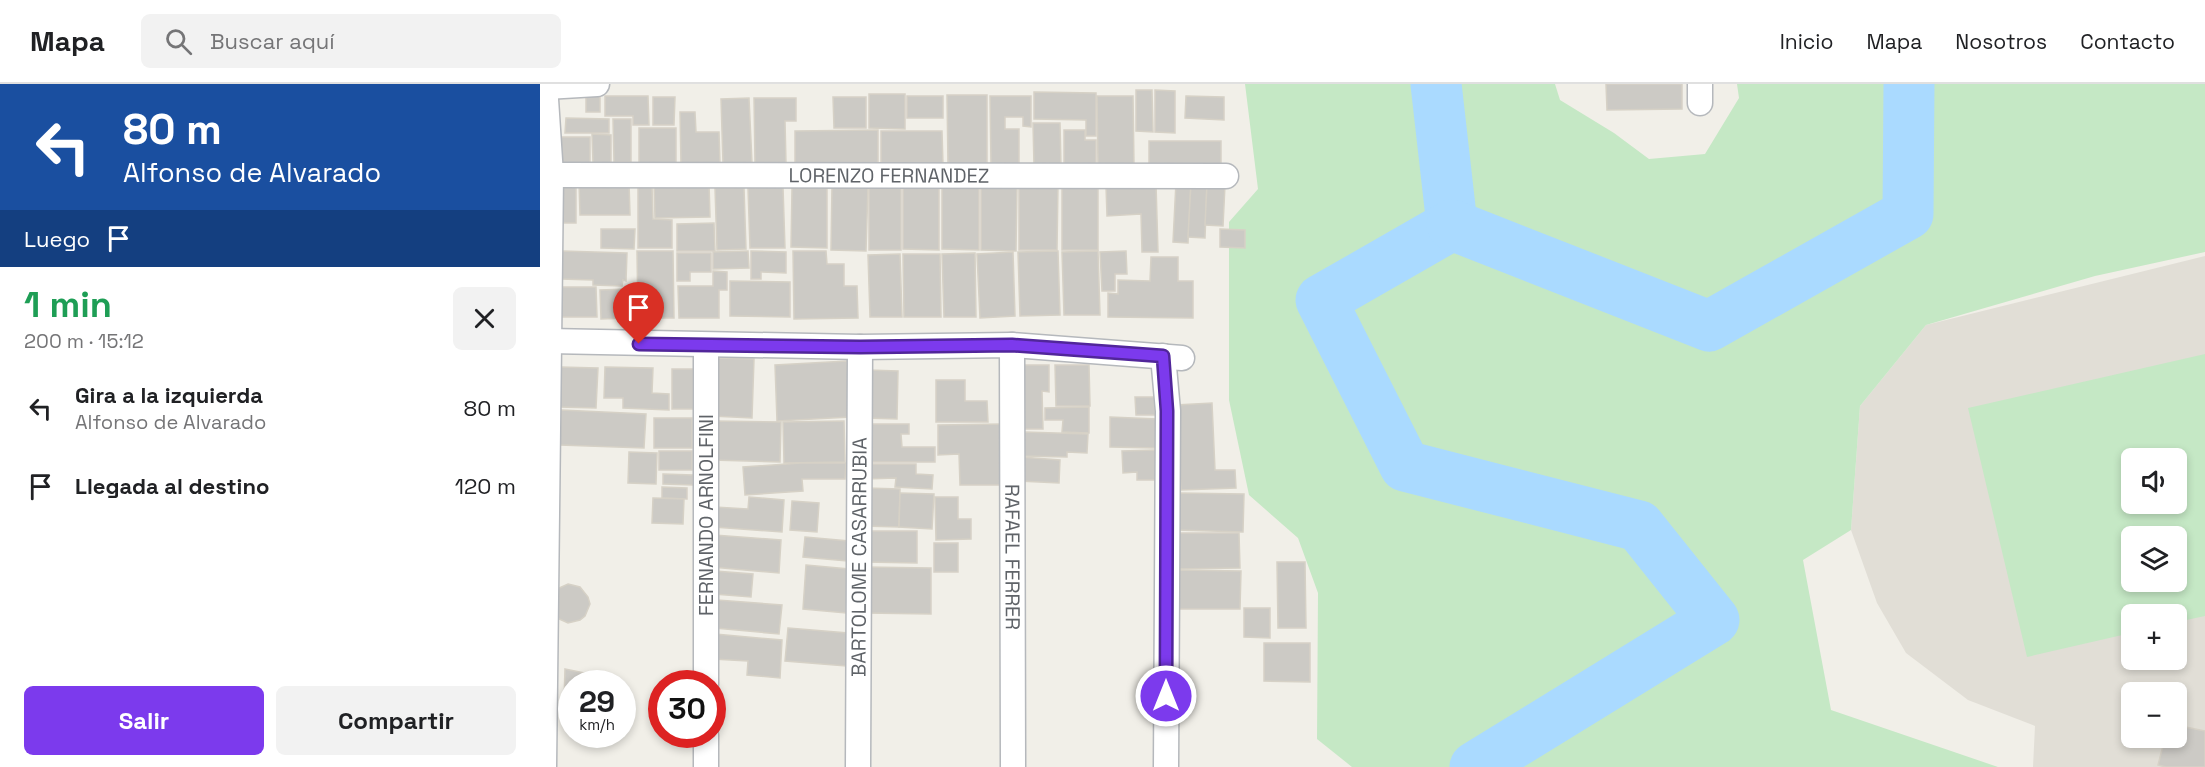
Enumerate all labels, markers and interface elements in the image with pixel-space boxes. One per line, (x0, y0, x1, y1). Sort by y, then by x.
search box (141, 14, 561, 68)
text: Mapa (30, 23, 105, 59)
icon: search (162, 25, 195, 58)
text: Buscar aquí (210, 27, 335, 55)
text: Inicio (1780, 28, 1834, 55)
text: Mapa (1867, 28, 1922, 55)
text: Nosotros (1955, 28, 2047, 55)
text: Contacto (2080, 28, 2175, 55)
text: 80 m (123, 103, 222, 156)
icon: left (24, 108, 102, 186)
text: Alfonso de Alvarado (123, 155, 381, 190)
street label: LORENZO FERNANDEZ (789, 162, 989, 189)
icon: arrive (102, 222, 135, 255)
text: Luego (24, 225, 90, 253)
text: 1 min (24, 282, 112, 328)
pin (613, 282, 664, 344)
button: close (453, 287, 516, 350)
icon: arrive (622, 291, 655, 324)
text: 200 m · 15:12 (24, 328, 144, 354)
text: Gira a la izquierda (75, 381, 263, 409)
icon: left (24, 392, 57, 425)
text: 80 m (464, 394, 516, 422)
text: Alfonso de Alvarado (75, 409, 266, 435)
street label: FERNANDO ARNOLFINI (693, 414, 719, 616)
street label: BARTOLOME CASARRUBIA (845, 437, 873, 677)
map controls (2121, 448, 2187, 748)
button: sound (2121, 448, 2187, 514)
icon: arrive (24, 470, 57, 503)
text: Llegada al destino (75, 472, 269, 500)
text: 120 m (455, 472, 516, 500)
street label: RAFAEL FERRER (999, 484, 1026, 630)
button: layers (2121, 526, 2187, 592)
button: + (2121, 604, 2187, 670)
position arrow (1134, 664, 1198, 728)
speed limit sign: 30 (648, 670, 726, 748)
text: 29 (579, 682, 615, 721)
button: − (2121, 682, 2187, 748)
button: Salir (24, 686, 264, 755)
button: Compartir (276, 686, 516, 755)
text: km/h (579, 715, 615, 734)

